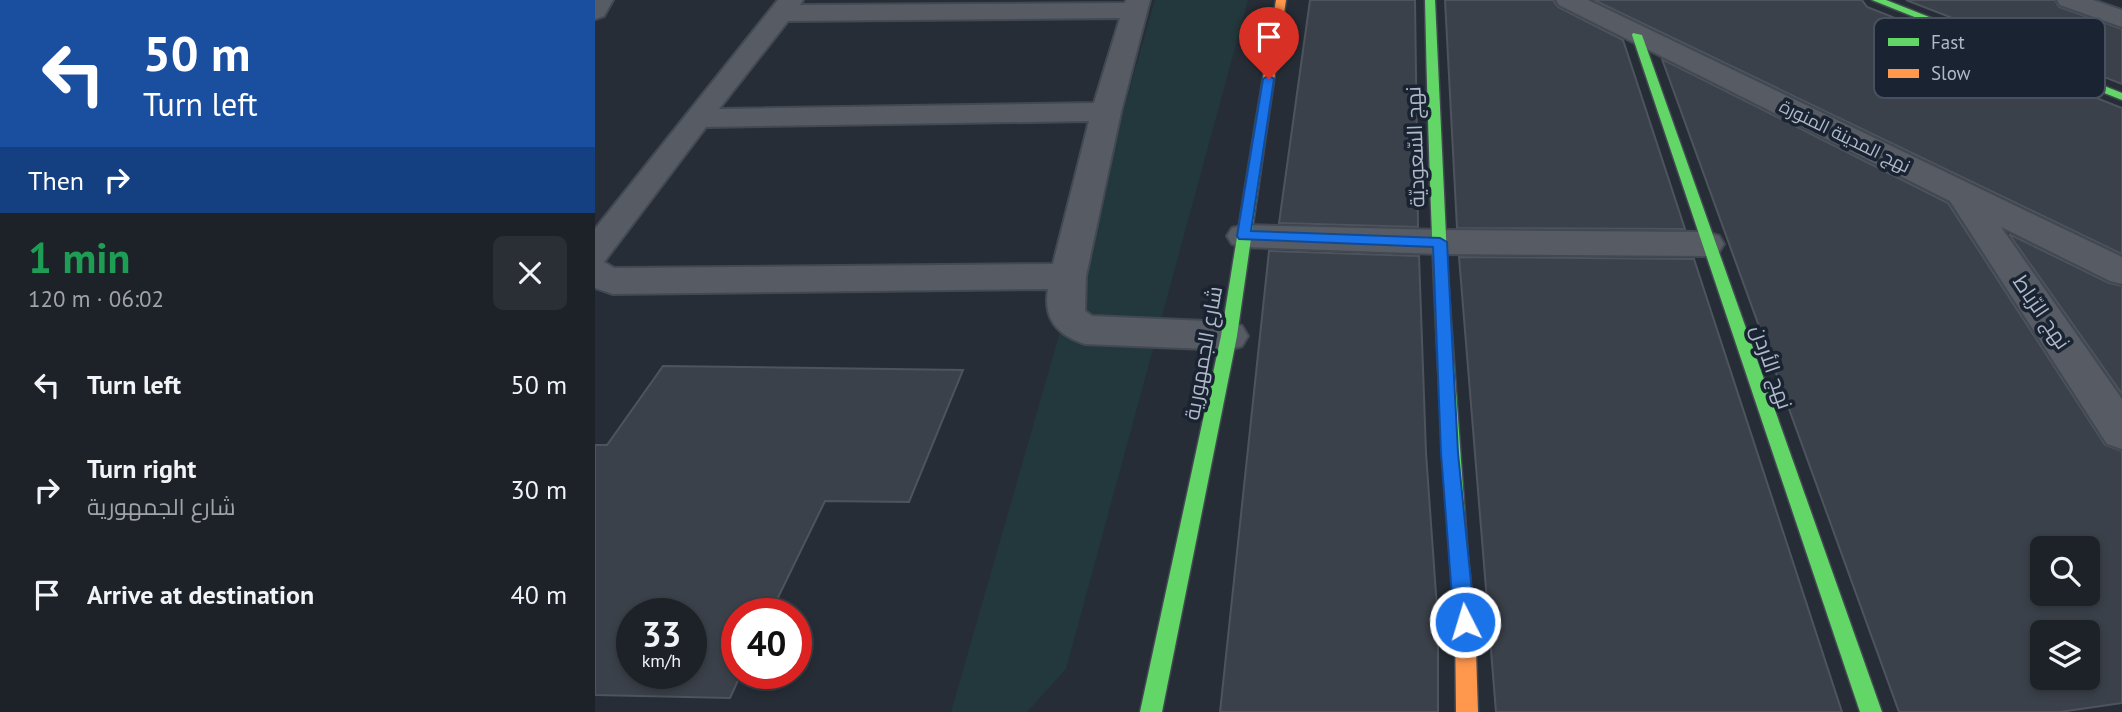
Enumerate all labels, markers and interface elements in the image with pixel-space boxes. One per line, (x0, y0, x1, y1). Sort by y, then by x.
pin (1239, 7, 1299, 79)
icon: arrive (1250, 18, 1288, 56)
legend (1874, 18, 2105, 98)
text: 50 m (143, 21, 250, 85)
icon: left (28, 28, 119, 119)
text: Fast (1931, 30, 1965, 54)
text: Slow (1931, 61, 1971, 85)
text: Turn left (143, 83, 258, 125)
street label: نهج السّعوديّة (1399, 86, 1432, 208)
street label: نهج المدينة المنورة (1775, 94, 1914, 178)
icon: right (98, 161, 136, 199)
text: Then (28, 164, 84, 197)
text: 1 min (28, 230, 130, 285)
button: close (493, 236, 567, 310)
street label: نهج الرّباط (2007, 270, 2077, 355)
text: 120 m · 06:02 (28, 284, 164, 313)
street label: شارع الجمهورية (1178, 284, 1229, 422)
street label: نهج الأردن (1744, 321, 1799, 413)
icon: left (28, 366, 66, 404)
text: Turn left (87, 368, 181, 401)
text: 50 m (511, 368, 567, 401)
text: Turn right (87, 452, 196, 485)
icon: right (28, 471, 66, 509)
text: 30 m (511, 473, 567, 506)
text: شارع الجمهورية (87, 492, 235, 521)
map controls (2030, 536, 2100, 690)
button: search (2030, 536, 2100, 606)
icon: arrive (28, 576, 66, 614)
text: Arrive at destination (87, 578, 314, 611)
text: 40 m (511, 578, 567, 611)
position arrow (1428, 585, 1502, 659)
speed limit sign: 40 (721, 598, 812, 689)
text: 33 (642, 611, 681, 657)
button: layers (2030, 620, 2100, 690)
text: km/h (642, 649, 681, 672)

